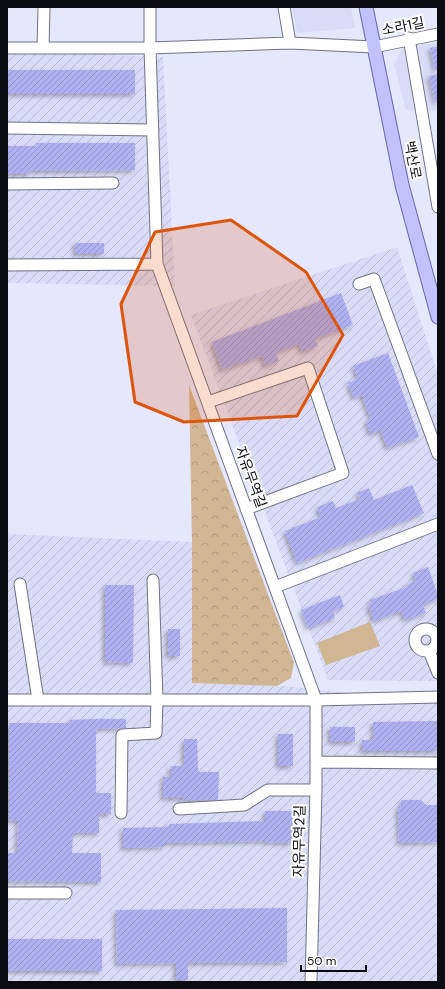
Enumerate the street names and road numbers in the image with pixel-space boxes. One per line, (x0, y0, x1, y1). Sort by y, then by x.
street label: 소라1길 (380, 13, 426, 39)
street label: 백산로 (400, 139, 426, 181)
street label: 자유무역길 (232, 444, 270, 510)
street label: 자유무역2길 (289, 805, 309, 877)

